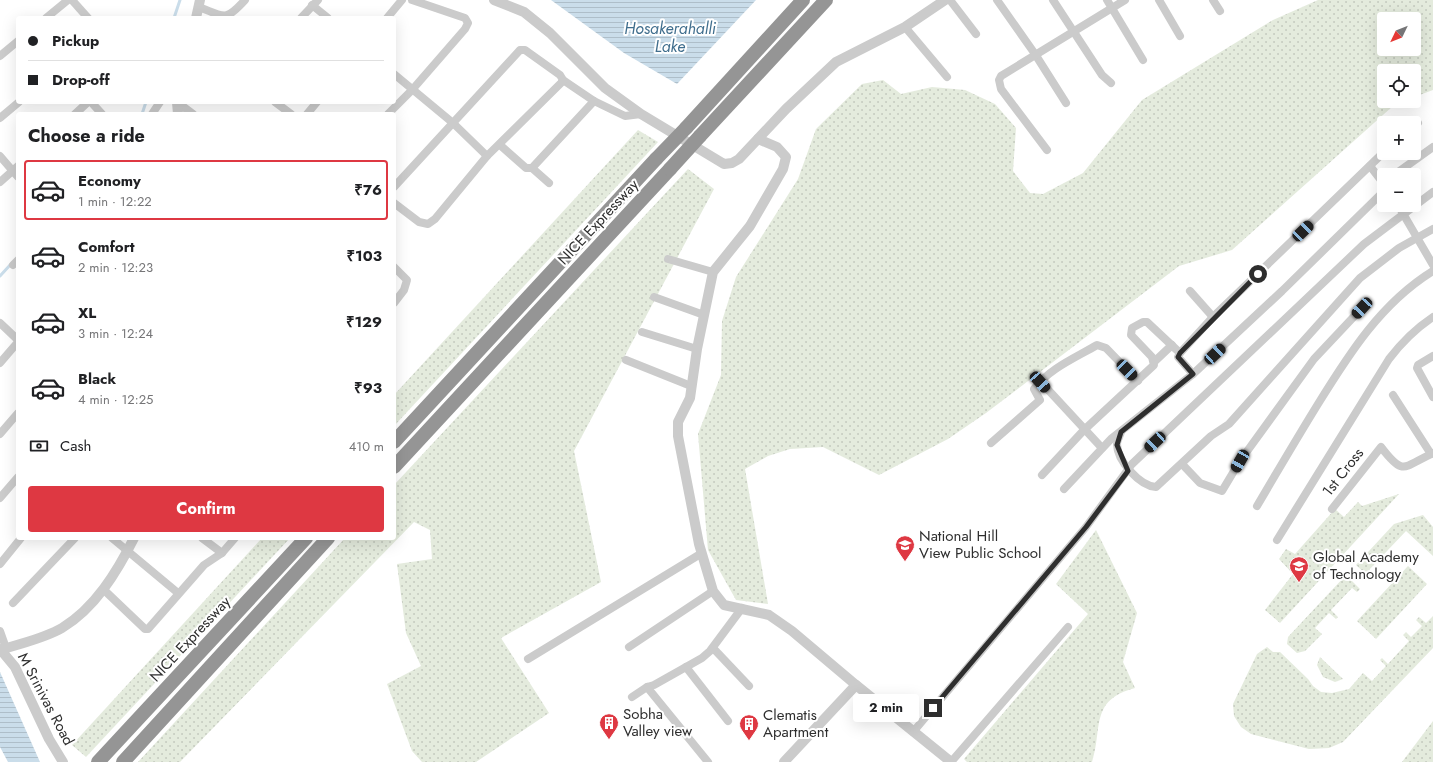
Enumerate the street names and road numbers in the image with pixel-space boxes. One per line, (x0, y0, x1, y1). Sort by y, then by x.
street label: NICE Expressway (552, 174, 644, 270)
street label: 1st Cross (1317, 443, 1369, 501)
street label: NICE Expressway (144, 591, 236, 687)
street label: M Srinivas Road (12, 649, 80, 749)

